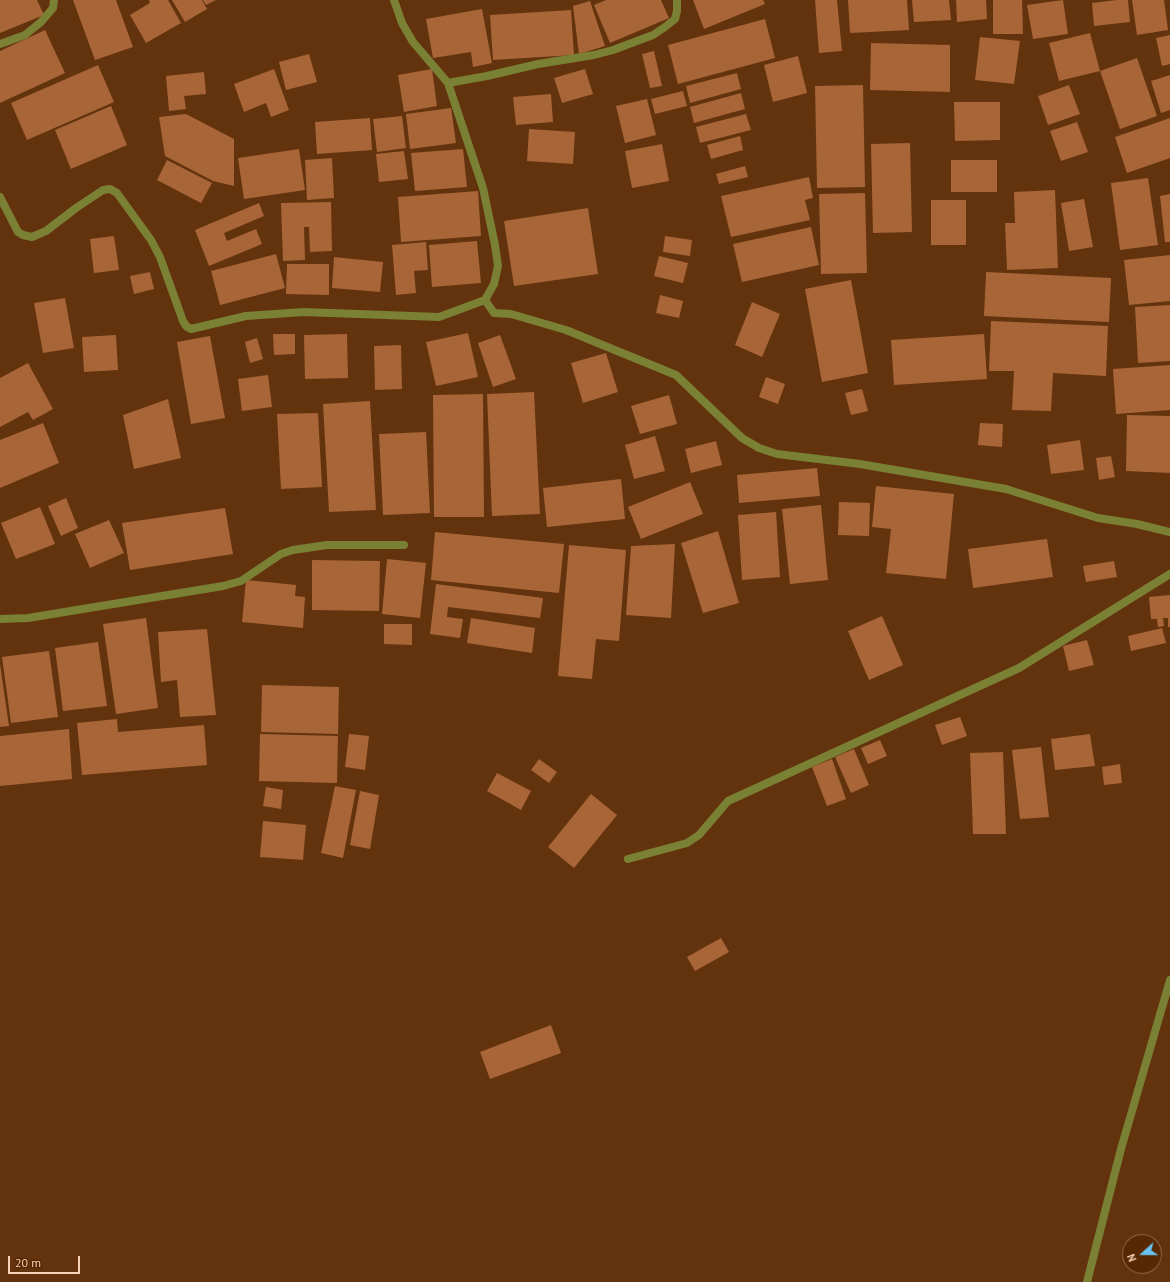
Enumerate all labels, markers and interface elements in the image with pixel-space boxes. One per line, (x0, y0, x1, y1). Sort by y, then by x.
north arrow (1122, 1234, 1162, 1274)
scale bar (10, 1248, 82, 1274)
text: N (1124, 1252, 1140, 1264)
text: 20 m (15, 1255, 41, 1270)

